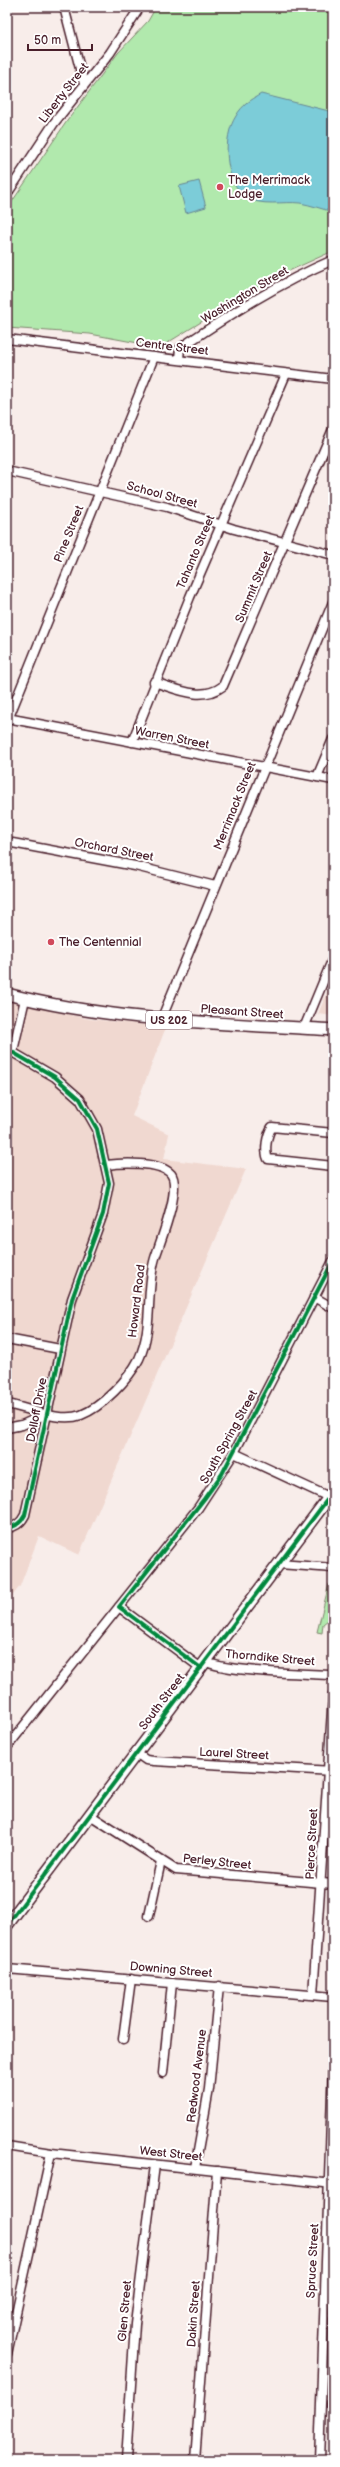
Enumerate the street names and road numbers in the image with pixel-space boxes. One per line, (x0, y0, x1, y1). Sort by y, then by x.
street label: Liberty Street (36, 60, 92, 126)
street label: Washington Street (199, 263, 292, 327)
street label: Centre Street (135, 335, 210, 359)
street label: School Street (125, 478, 199, 512)
street label: Pine Street (51, 503, 87, 565)
street label: Tahanto Street (174, 512, 218, 591)
street label: Summit Street (232, 549, 276, 625)
street label: Warren Street (134, 723, 211, 753)
street label: Merrimack Street (210, 759, 260, 852)
street label: Orchard Street (73, 835, 155, 865)
street label: Pleasant Street (200, 1002, 284, 1022)
road number: US 202 (146, 1011, 192, 1029)
street label: Howard Road (125, 1263, 149, 1338)
street label: Dolloff Drive (23, 1376, 51, 1444)
street label: South Spring Street (197, 1387, 261, 1487)
street label: Thorndike Street (225, 1647, 316, 1669)
street label: South Street (136, 1671, 188, 1733)
street label: Laurel Street (199, 1745, 270, 1763)
street label: Pierce Street (303, 1808, 321, 1880)
street label: Perley Street (182, 1851, 252, 1873)
street label: Downing Street (129, 1959, 213, 1981)
street label: Redwood Avenue (184, 2028, 210, 2124)
street label: West Street (139, 2143, 203, 2165)
street label: Spruce Street (304, 2223, 322, 2299)
street label: Glen Street (115, 2279, 135, 2342)
street label: Dakin Street (184, 2280, 204, 2348)

